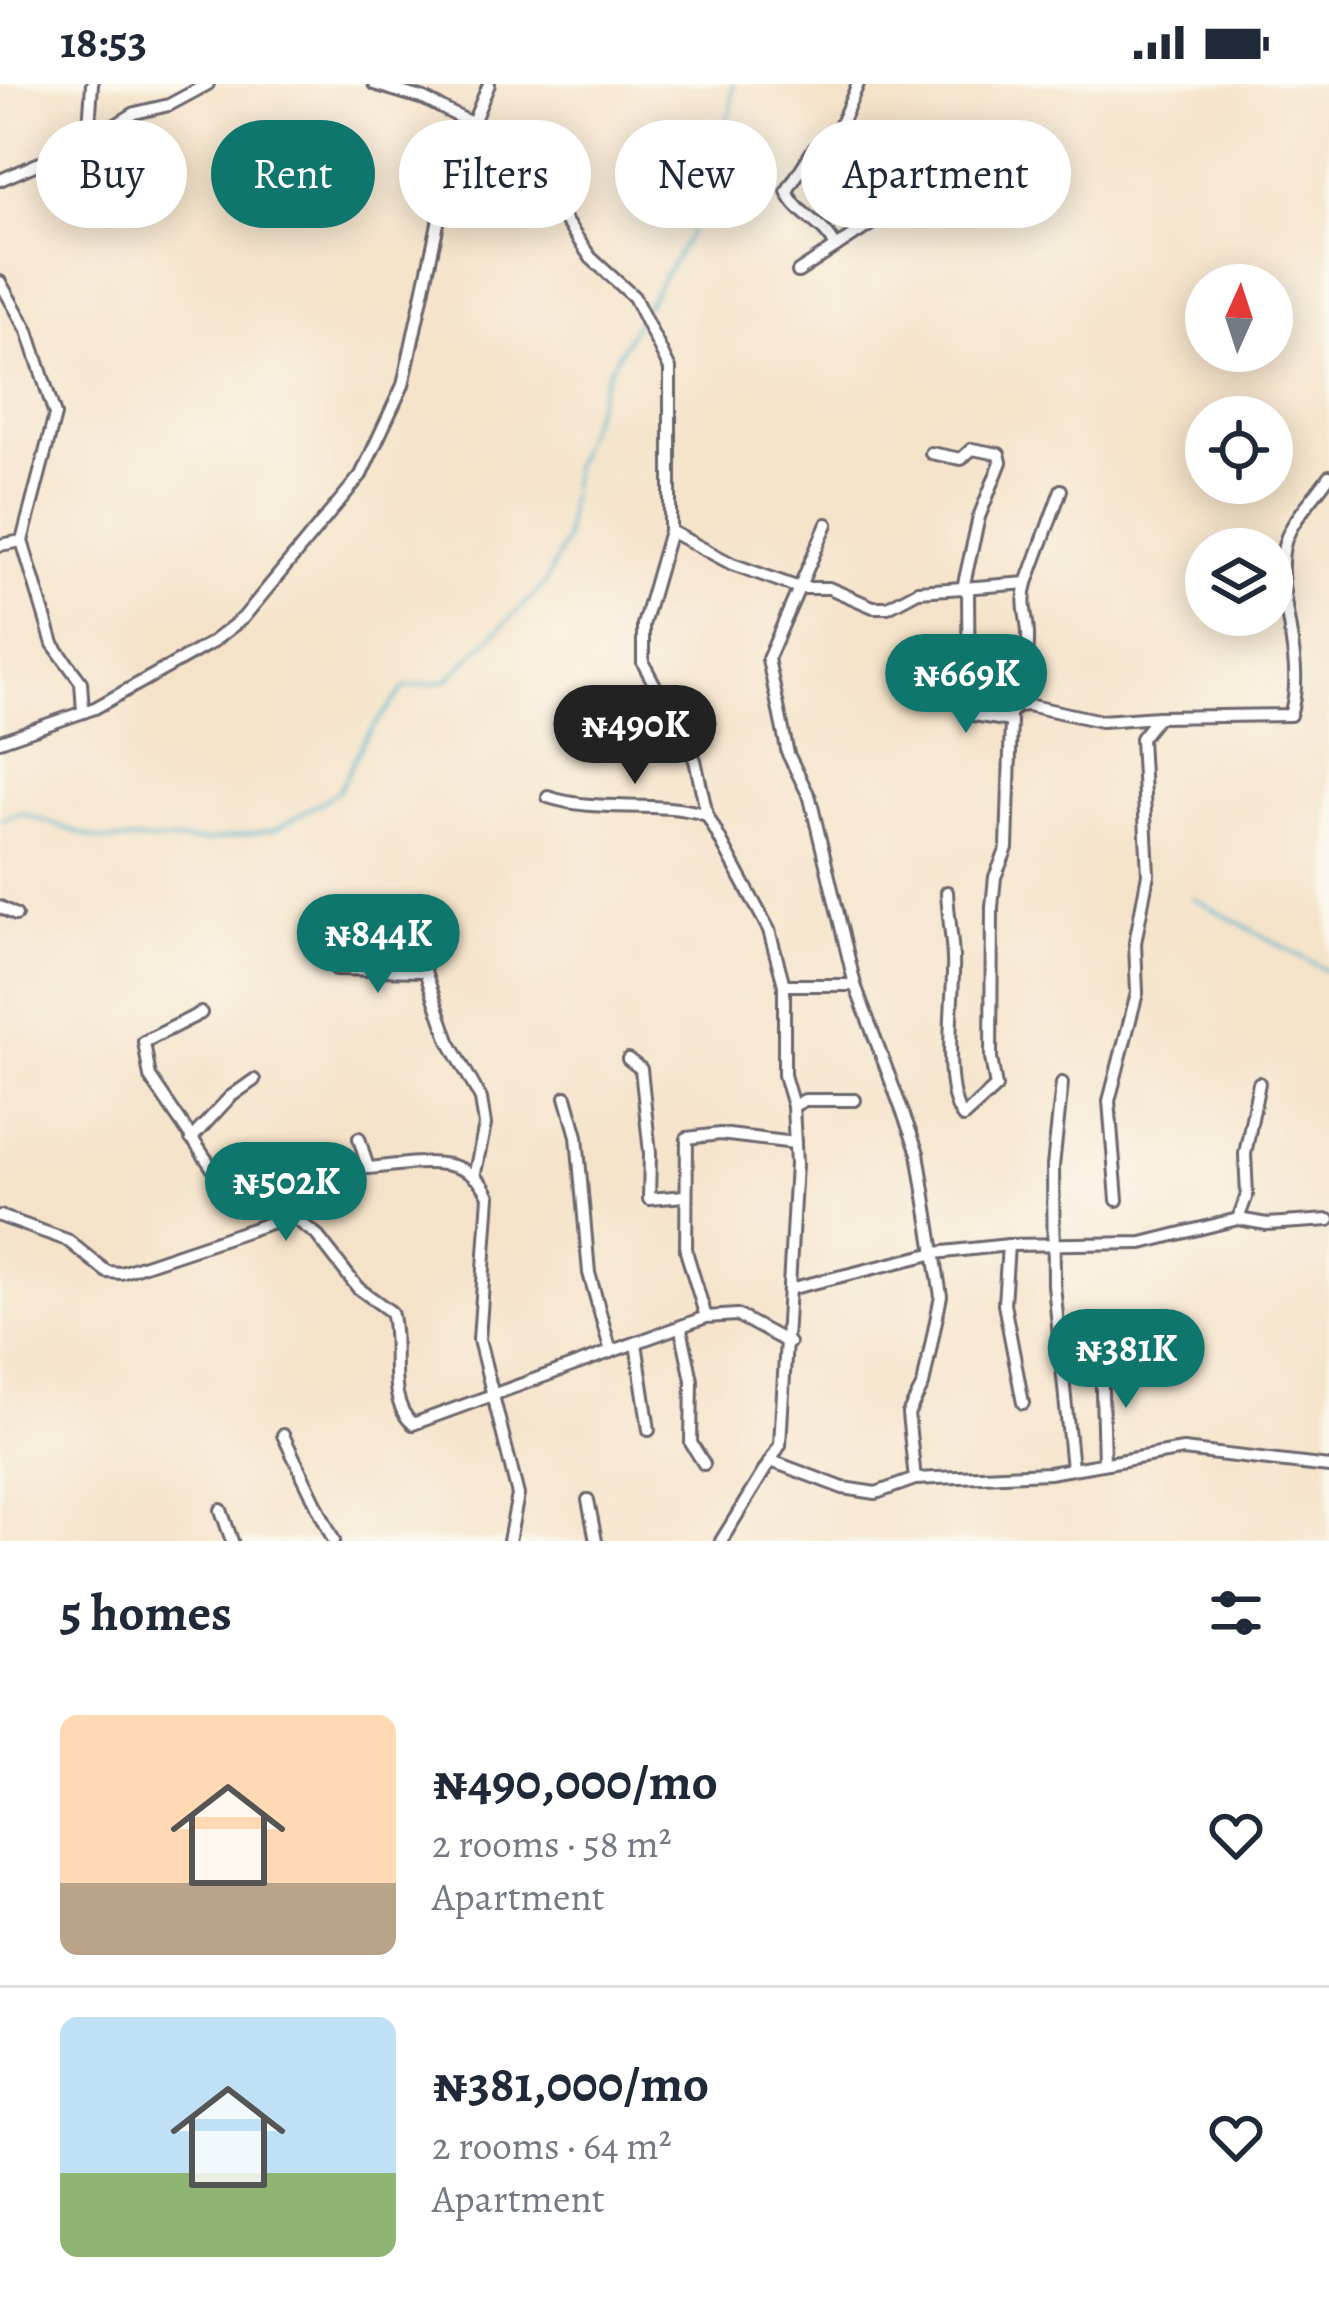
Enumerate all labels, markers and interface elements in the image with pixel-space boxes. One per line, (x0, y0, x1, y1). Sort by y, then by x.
text: 18:53 (60, 11, 147, 73)
chip: Buy (36, 120, 187, 228)
chip: Rent (211, 120, 375, 228)
chip: Filters (399, 120, 591, 228)
chip: New (615, 120, 777, 228)
chip: Apartment (801, 120, 1071, 228)
north arrow (1185, 264, 1293, 372)
map controls (1185, 264, 1293, 636)
button: locate (1185, 396, 1293, 504)
button: layers (1185, 528, 1293, 636)
pin: ₦669K (882, 634, 1050, 736)
text: ₦669K (912, 646, 1020, 699)
pin: ₦490K (551, 685, 719, 787)
text: ₦490K (580, 697, 690, 750)
pin: ₦844K (294, 894, 462, 996)
text: ₦844K (324, 906, 432, 959)
pin: ₦502K (202, 1142, 370, 1244)
text: ₦502K (232, 1154, 340, 1207)
pin: ₦381K (1042, 1309, 1210, 1411)
text: ₦381K (1075, 1321, 1177, 1374)
text: 5 homes (60, 1578, 232, 1648)
icon: filters (1203, 1580, 1269, 1646)
text: ₦490,000/mo (432, 1747, 718, 1817)
icon: home (156, 1763, 300, 1907)
icon: heart (1203, 1802, 1269, 1868)
text: 2 rooms · 58 m² (432, 1817, 672, 1870)
text: Apartment (432, 1870, 605, 1923)
text: ₦381,000/mo (432, 2049, 709, 2119)
icon: home (156, 2065, 300, 2209)
icon: heart (1203, 2104, 1269, 2170)
text: 2 rooms · 64 m² (432, 2119, 672, 2172)
text: Apartment (432, 2172, 605, 2225)

